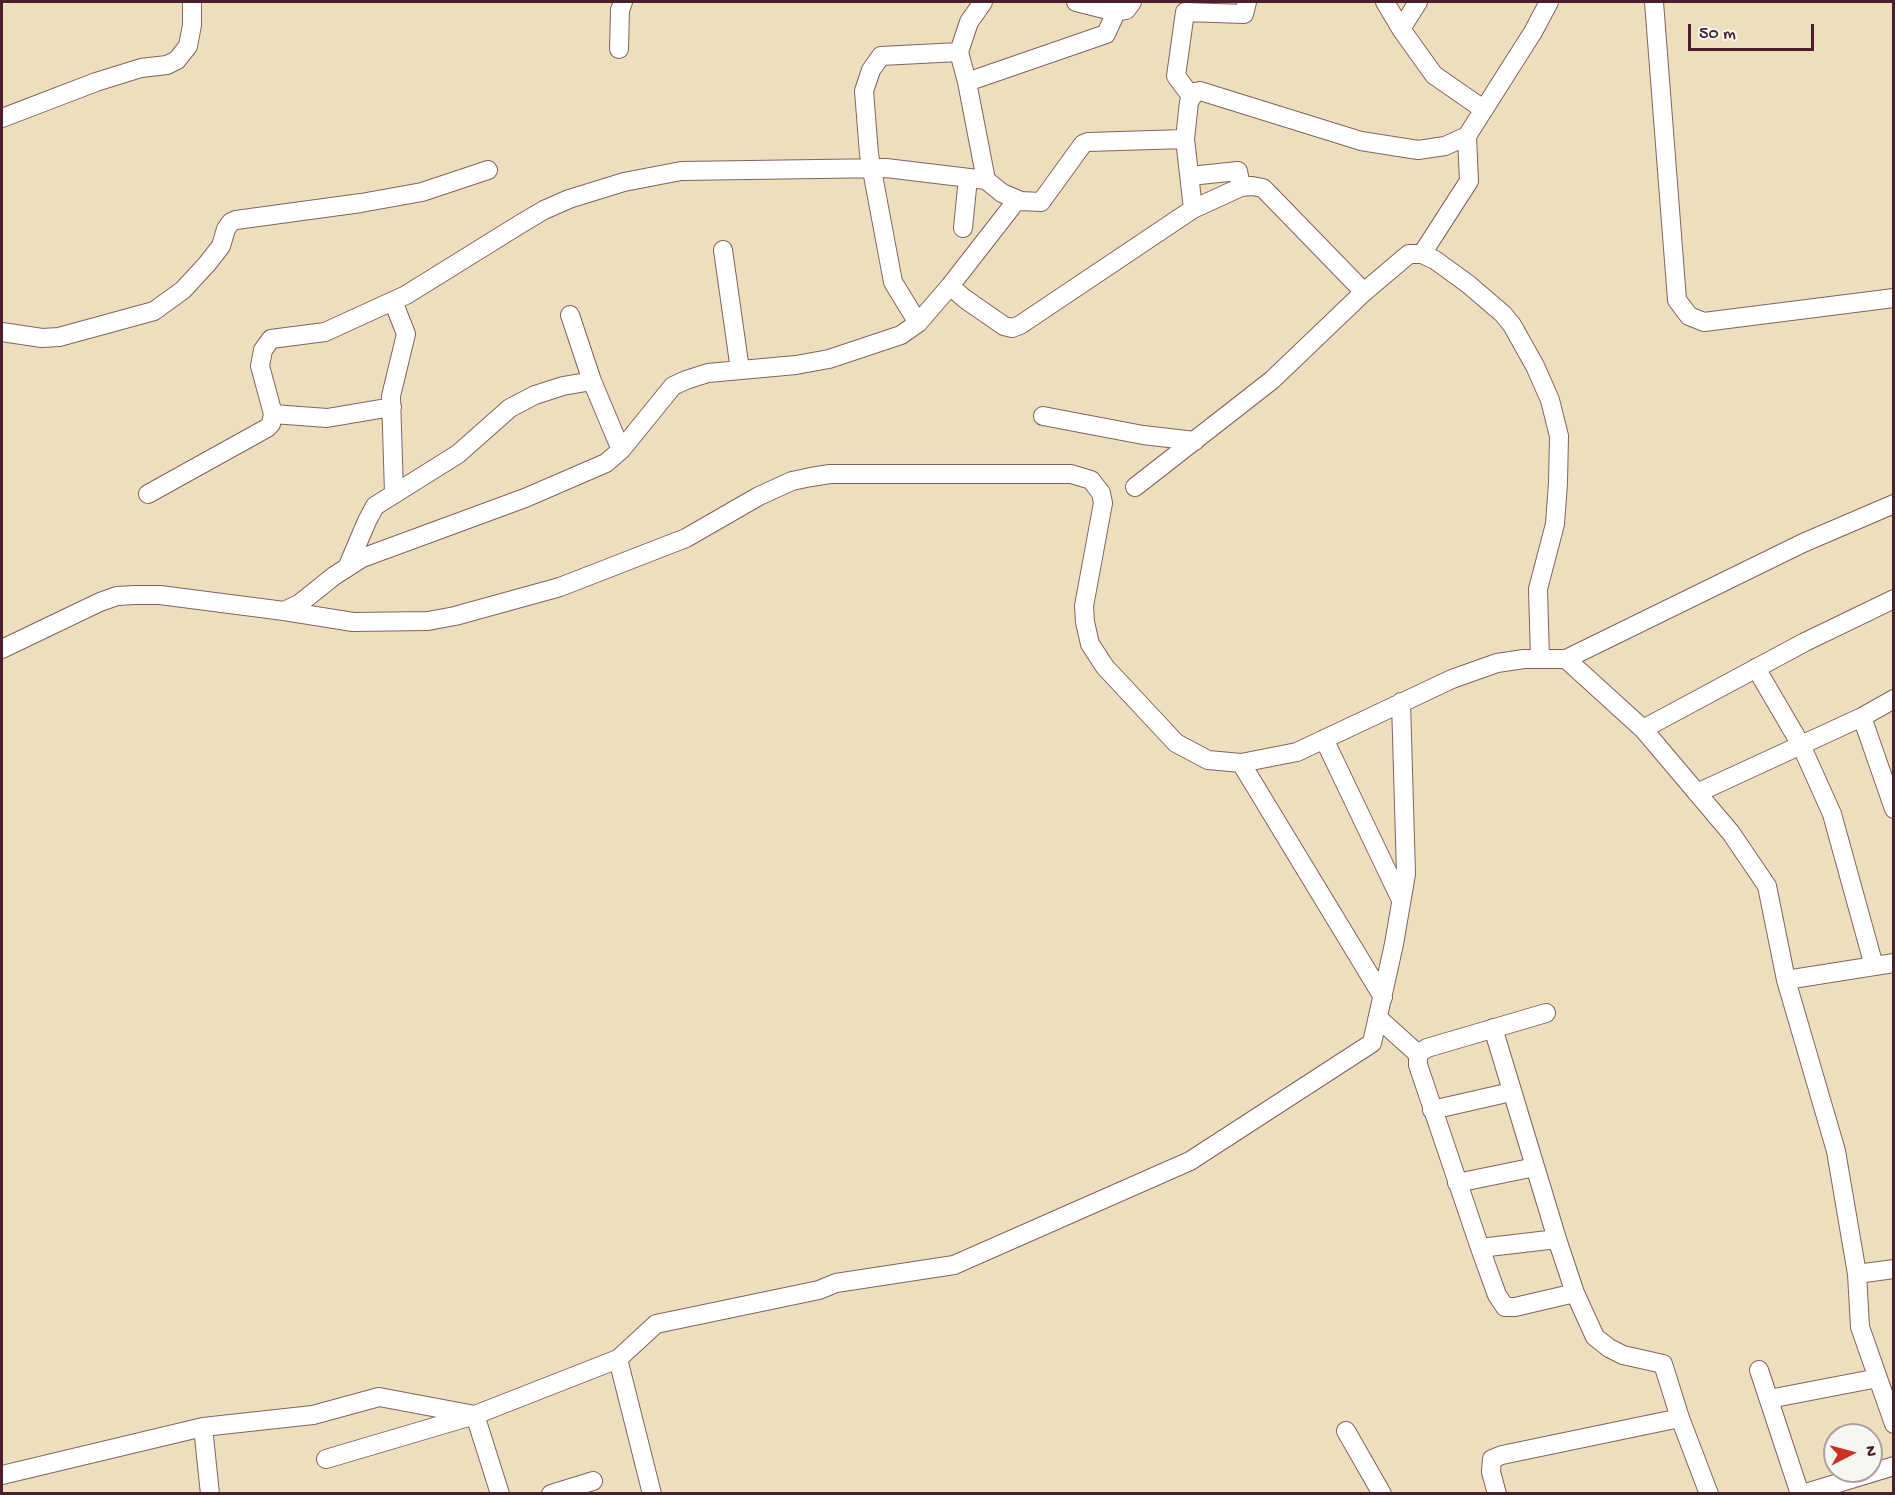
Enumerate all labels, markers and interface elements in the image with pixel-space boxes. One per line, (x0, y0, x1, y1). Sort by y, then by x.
scale bar (1691, 12, 1817, 50)
text: 50 m (1699, 24, 1736, 45)
north arrow (1823, 1423, 1883, 1483)
text: N (1859, 1445, 1879, 1457)

